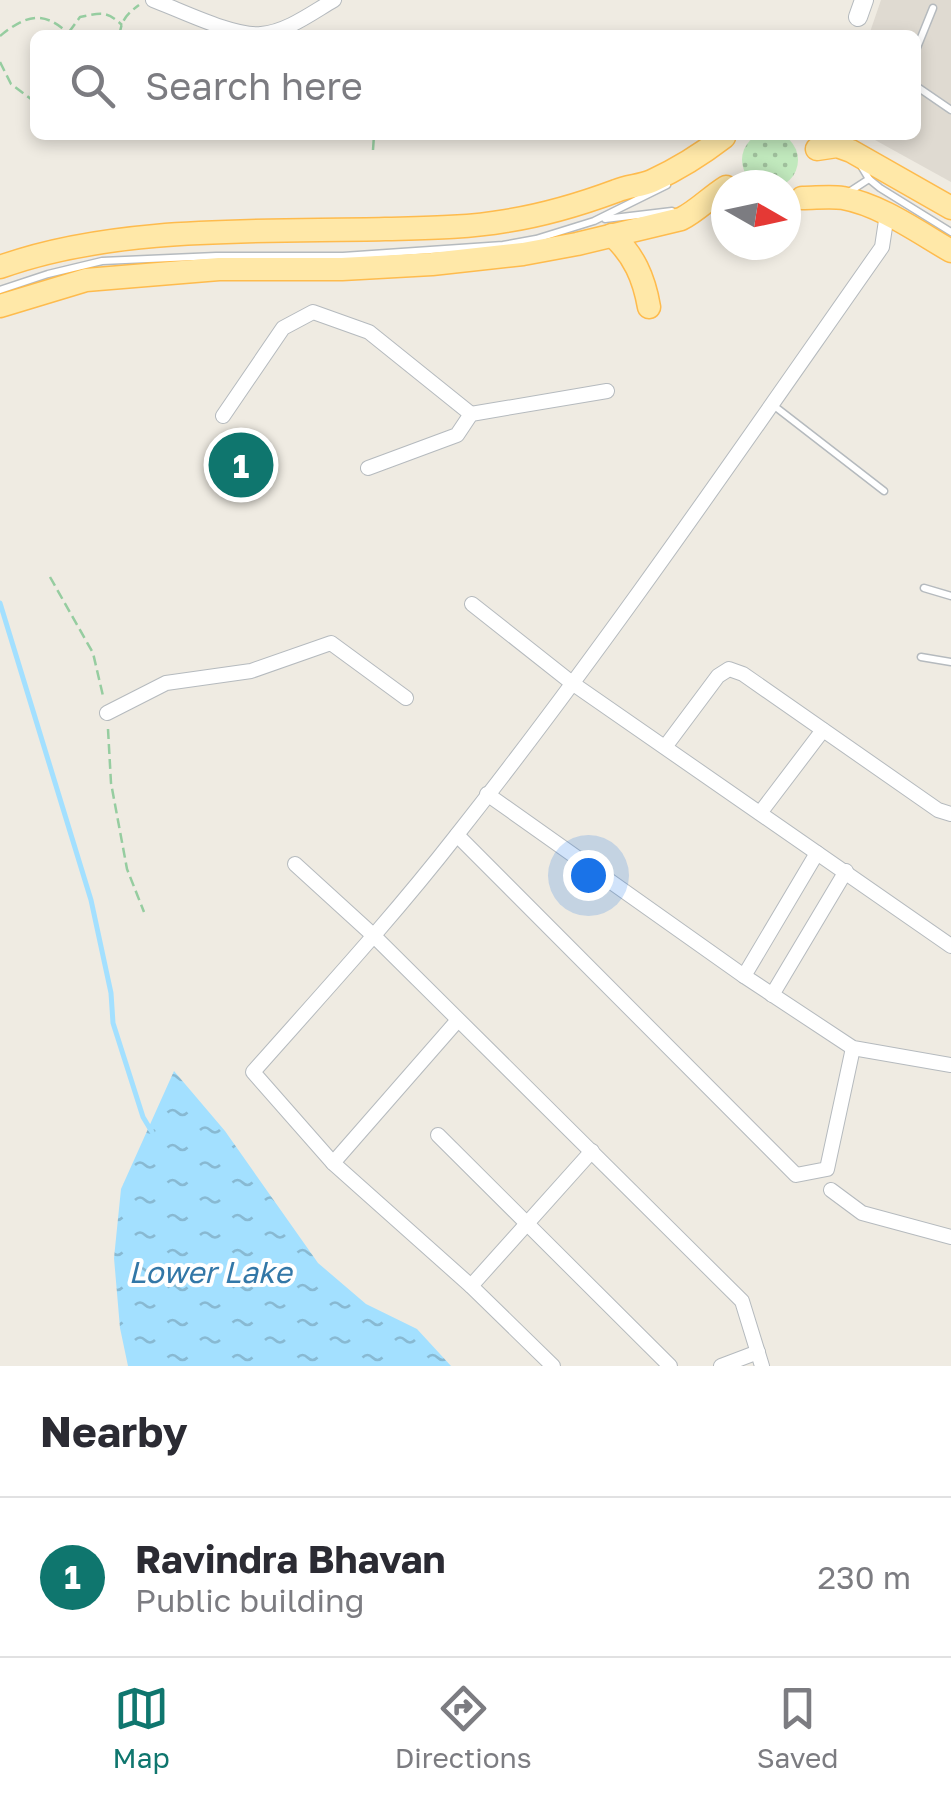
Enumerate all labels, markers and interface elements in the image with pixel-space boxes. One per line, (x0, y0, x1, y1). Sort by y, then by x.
search box (30, 30, 921, 140)
icon: search (65, 58, 120, 113)
text: Search here (145, 63, 363, 108)
north arrow (711, 170, 801, 260)
pin: 1 (208, 428, 274, 502)
your location (563, 850, 614, 901)
water label: Lower Lake (128, 1254, 294, 1290)
text: Nearby (40, 1406, 188, 1456)
text: Ravindra Bhavan (135, 1536, 445, 1581)
text: 1 (64, 1558, 81, 1596)
text: 230 m (818, 1558, 911, 1596)
text: Public building (135, 1581, 364, 1619)
tab: Map (113, 1681, 170, 1774)
tab: Directions (395, 1681, 532, 1774)
tab: Saved (757, 1681, 838, 1774)

